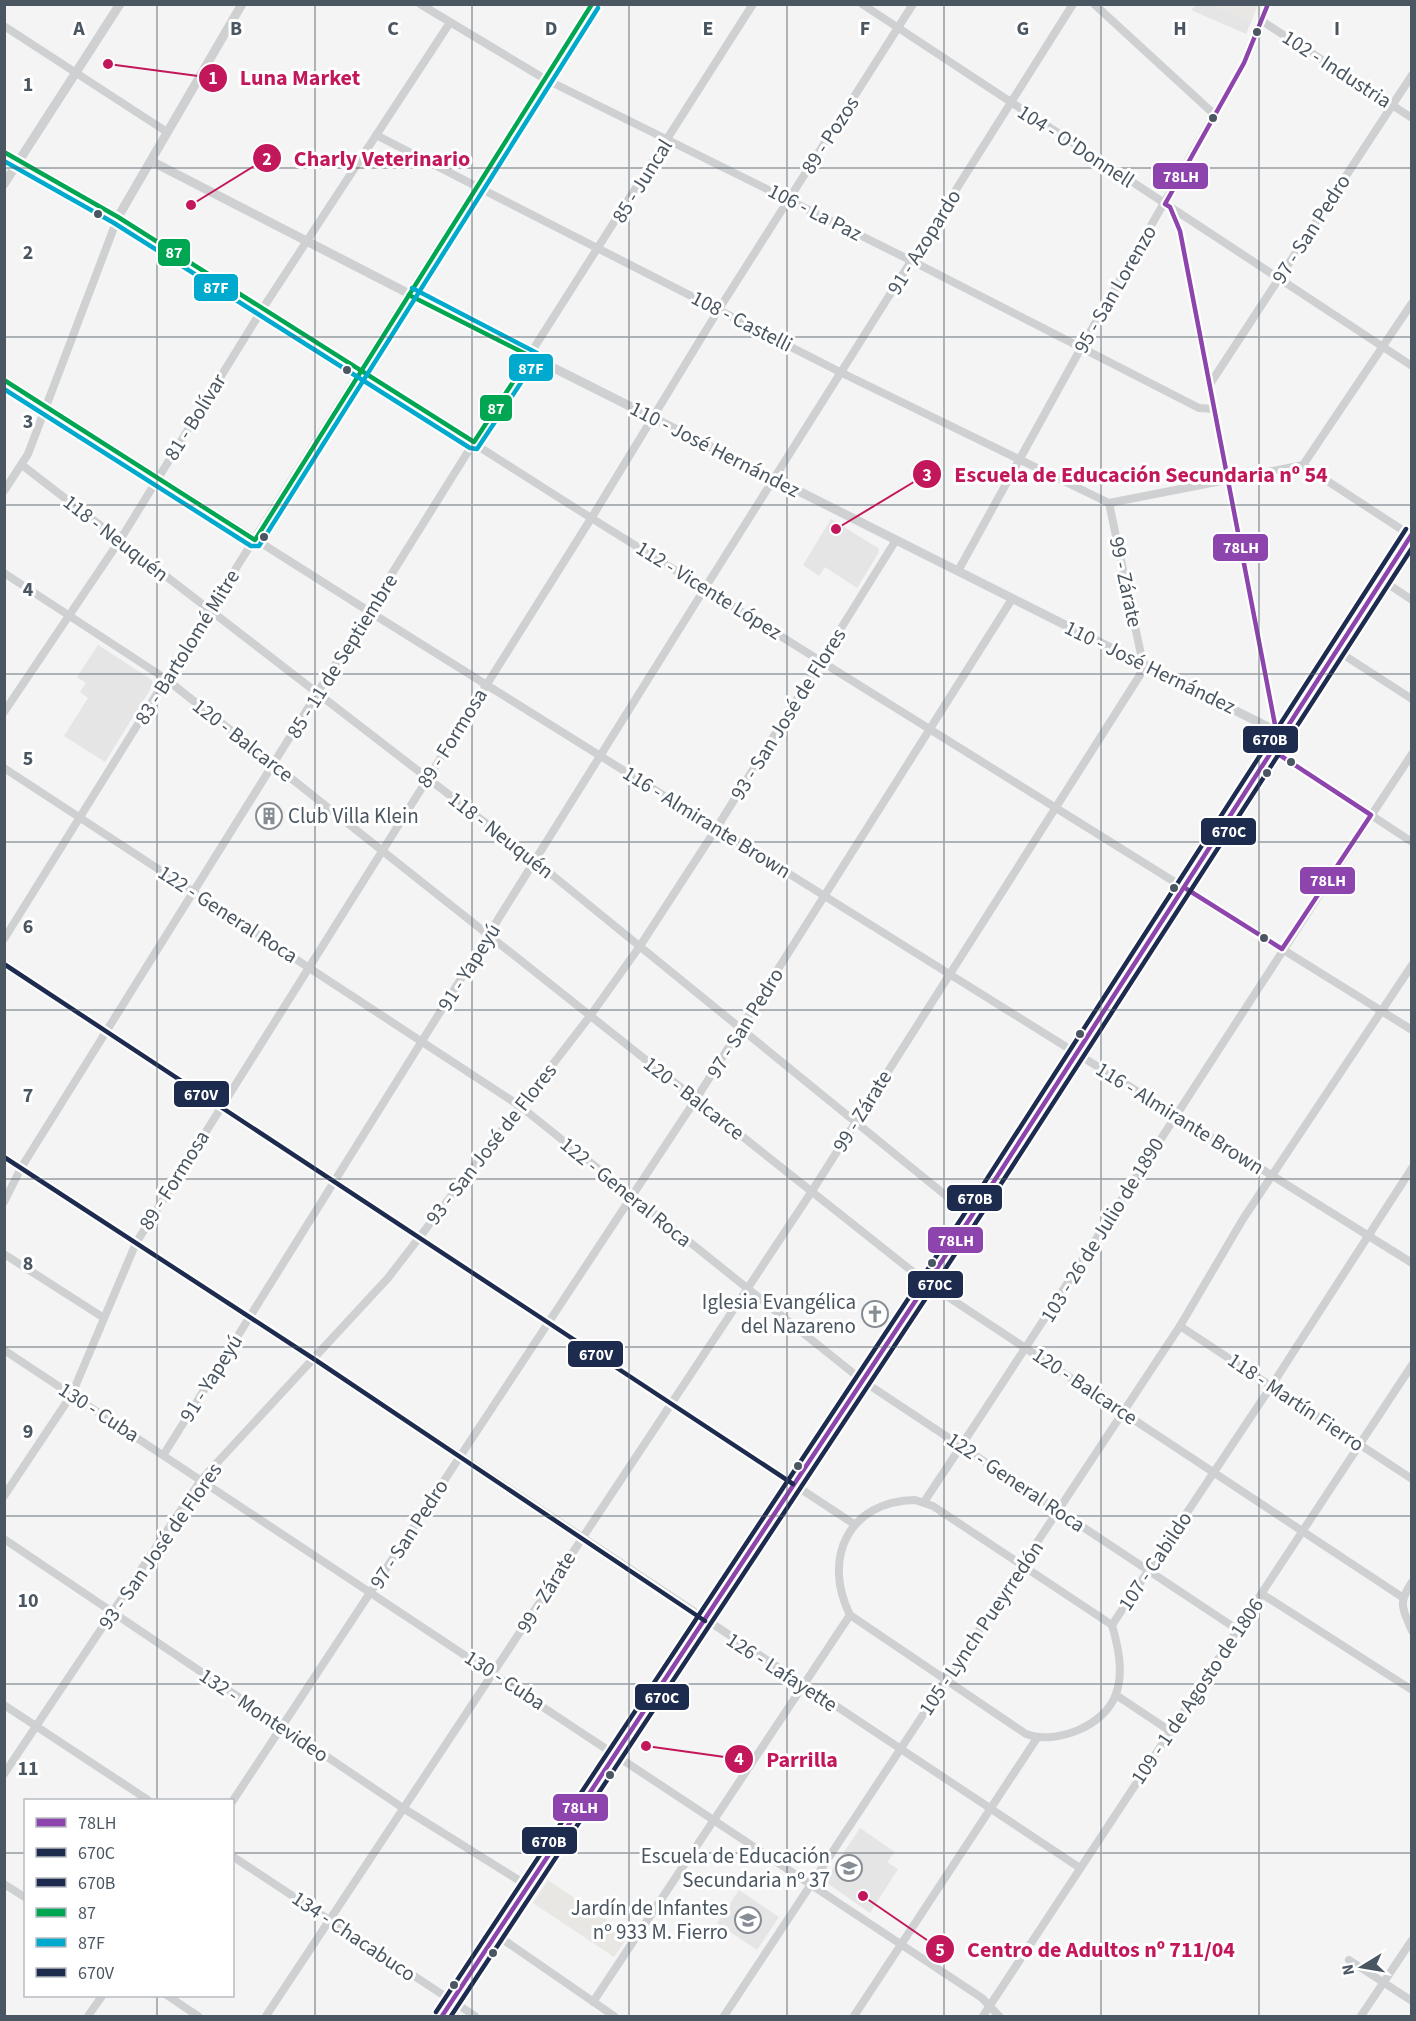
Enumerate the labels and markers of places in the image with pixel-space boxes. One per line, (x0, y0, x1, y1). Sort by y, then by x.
unlabelled marker (1251, 26, 1263, 38)
callout: Luna Market (198, 58, 373, 98)
unlabelled marker (1207, 112, 1219, 124)
callout: Charly Veterinario (252, 138, 482, 178)
unlabelled marker (92, 208, 104, 220)
unlabelled marker (341, 364, 353, 376)
callout: Escuela de Educación Secundaria nº 54 (912, 454, 1340, 494)
unlabelled marker (258, 531, 270, 543)
unlabelled marker (1285, 756, 1297, 768)
unlabelled marker (1261, 767, 1273, 779)
building icon: Club Villa Klein (254, 801, 284, 831)
place label: Club Villa Klein (288, 801, 419, 831)
unlabelled marker (1168, 882, 1180, 894)
unlabelled marker (1258, 932, 1270, 944)
unlabelled marker (1074, 1028, 1086, 1040)
unlabelled marker (926, 1257, 938, 1269)
place label: Iglesia Evangélica del Nazareno (702, 1287, 856, 1341)
church icon: Iglesia Evangélica del Nazareno (860, 1299, 890, 1329)
unlabelled marker (792, 1460, 804, 1472)
callout: Parrilla (724, 1739, 850, 1779)
unlabelled marker (604, 1769, 616, 1781)
place label: Escuela de Educación Secundaria nº 37 (641, 1841, 830, 1895)
school or university icon: Escuela de Educación Secundaria nº 37 (834, 1853, 864, 1883)
place label: Jardín de Infantes nº 933 M. Fierro (571, 1893, 728, 1947)
school or university icon: Jardín de Infantes nº 933 M. Fierro (733, 1905, 763, 1935)
callout: Centro de Adultos nº 711/04 (925, 1929, 1247, 1969)
unlabelled marker (487, 1947, 499, 1959)
unlabelled marker (448, 1979, 460, 1991)

